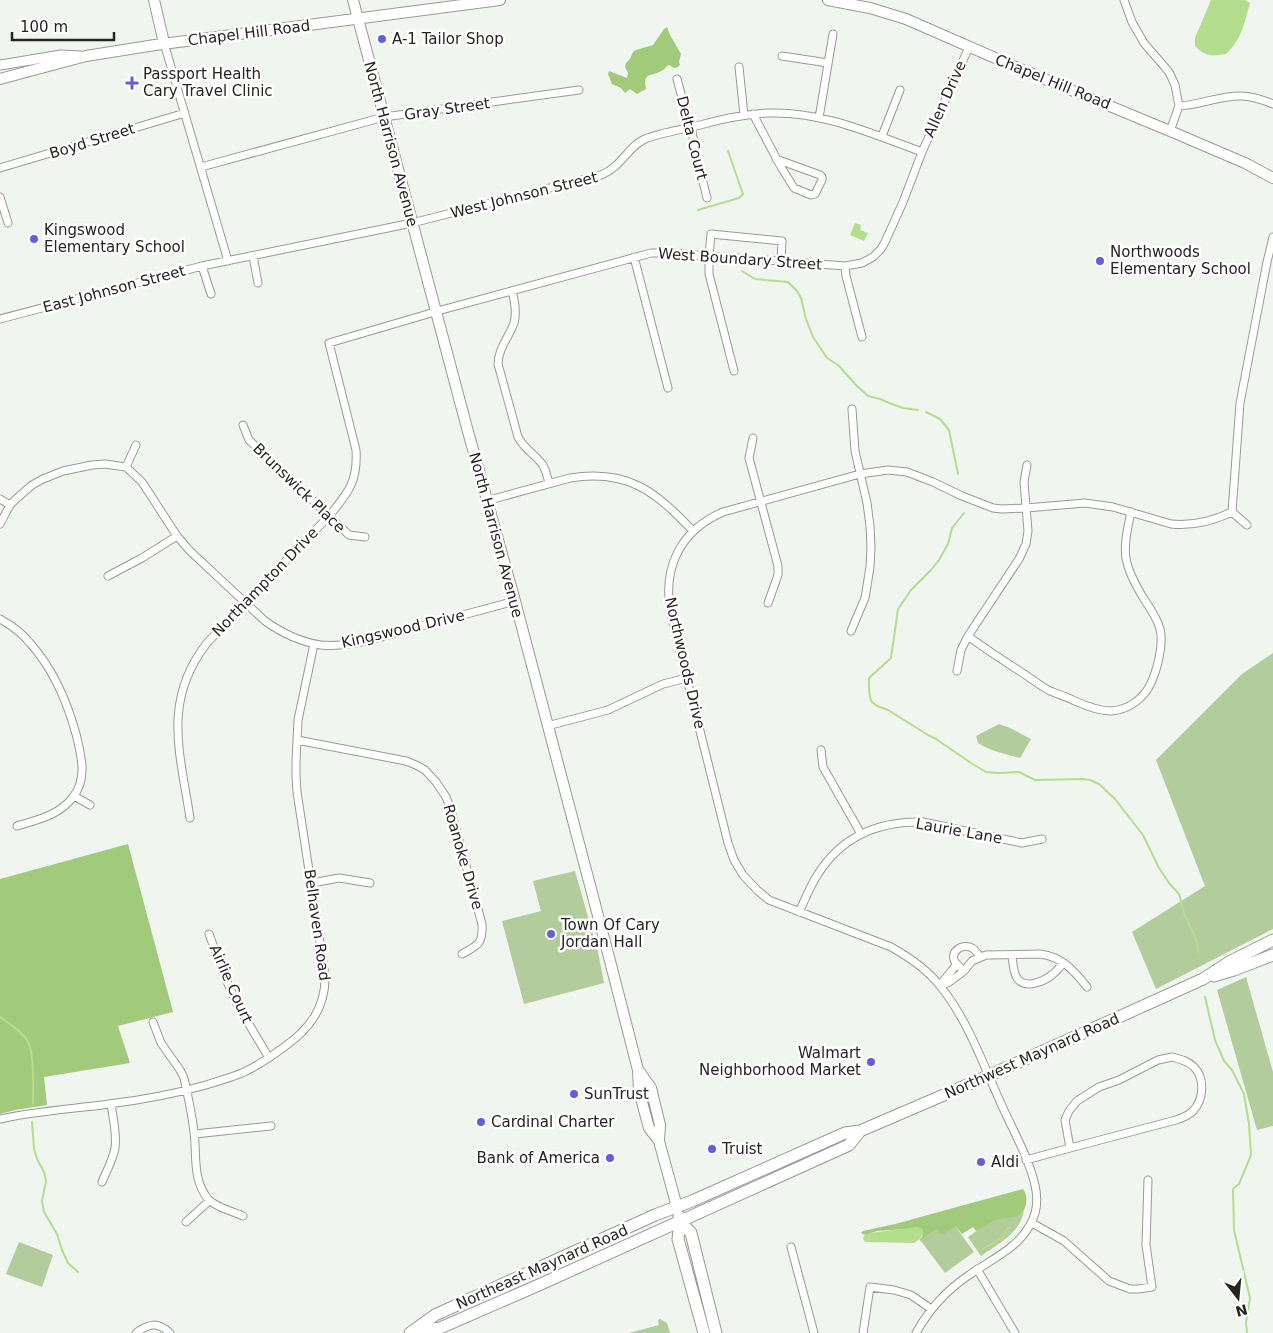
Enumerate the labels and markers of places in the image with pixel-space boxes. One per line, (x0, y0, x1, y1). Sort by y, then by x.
place label: A-1 Tailor Shop (392, 30, 504, 48)
marker: A-1 Tailor Shop (376, 33, 388, 45)
place label: Passport Health Cary Travel Clinic (143, 65, 273, 100)
marker: Passport Health Cary Travel Clinic (125, 76, 139, 90)
place label: Kingswood Elementary School (44, 221, 185, 256)
marker: Kingswood Elementary School (28, 233, 40, 245)
place label: Northwoods Elementary School (1110, 243, 1251, 278)
marker: Northwoods Elementary School (1094, 255, 1106, 267)
place label: Town Of Cary Jordan Hall (560, 916, 660, 951)
marker: Town Of Cary Jordan Hall (545, 928, 557, 940)
place label: Walmart Neighborhood Market (699, 1044, 861, 1079)
marker: Walmart Neighborhood Market (865, 1056, 877, 1068)
place label: SunTrust (584, 1085, 649, 1103)
marker: SunTrust (568, 1088, 580, 1100)
place label: Cardinal Charter (491, 1113, 615, 1131)
marker: Cardinal Charter (475, 1116, 487, 1128)
place label: Truist (721, 1140, 763, 1158)
marker: Truist (706, 1143, 718, 1155)
place label: Bank of America (476, 1149, 600, 1167)
marker: Bank of America (604, 1152, 616, 1164)
place label: Aldi (991, 1153, 1019, 1171)
marker: Aldi (975, 1156, 987, 1168)

